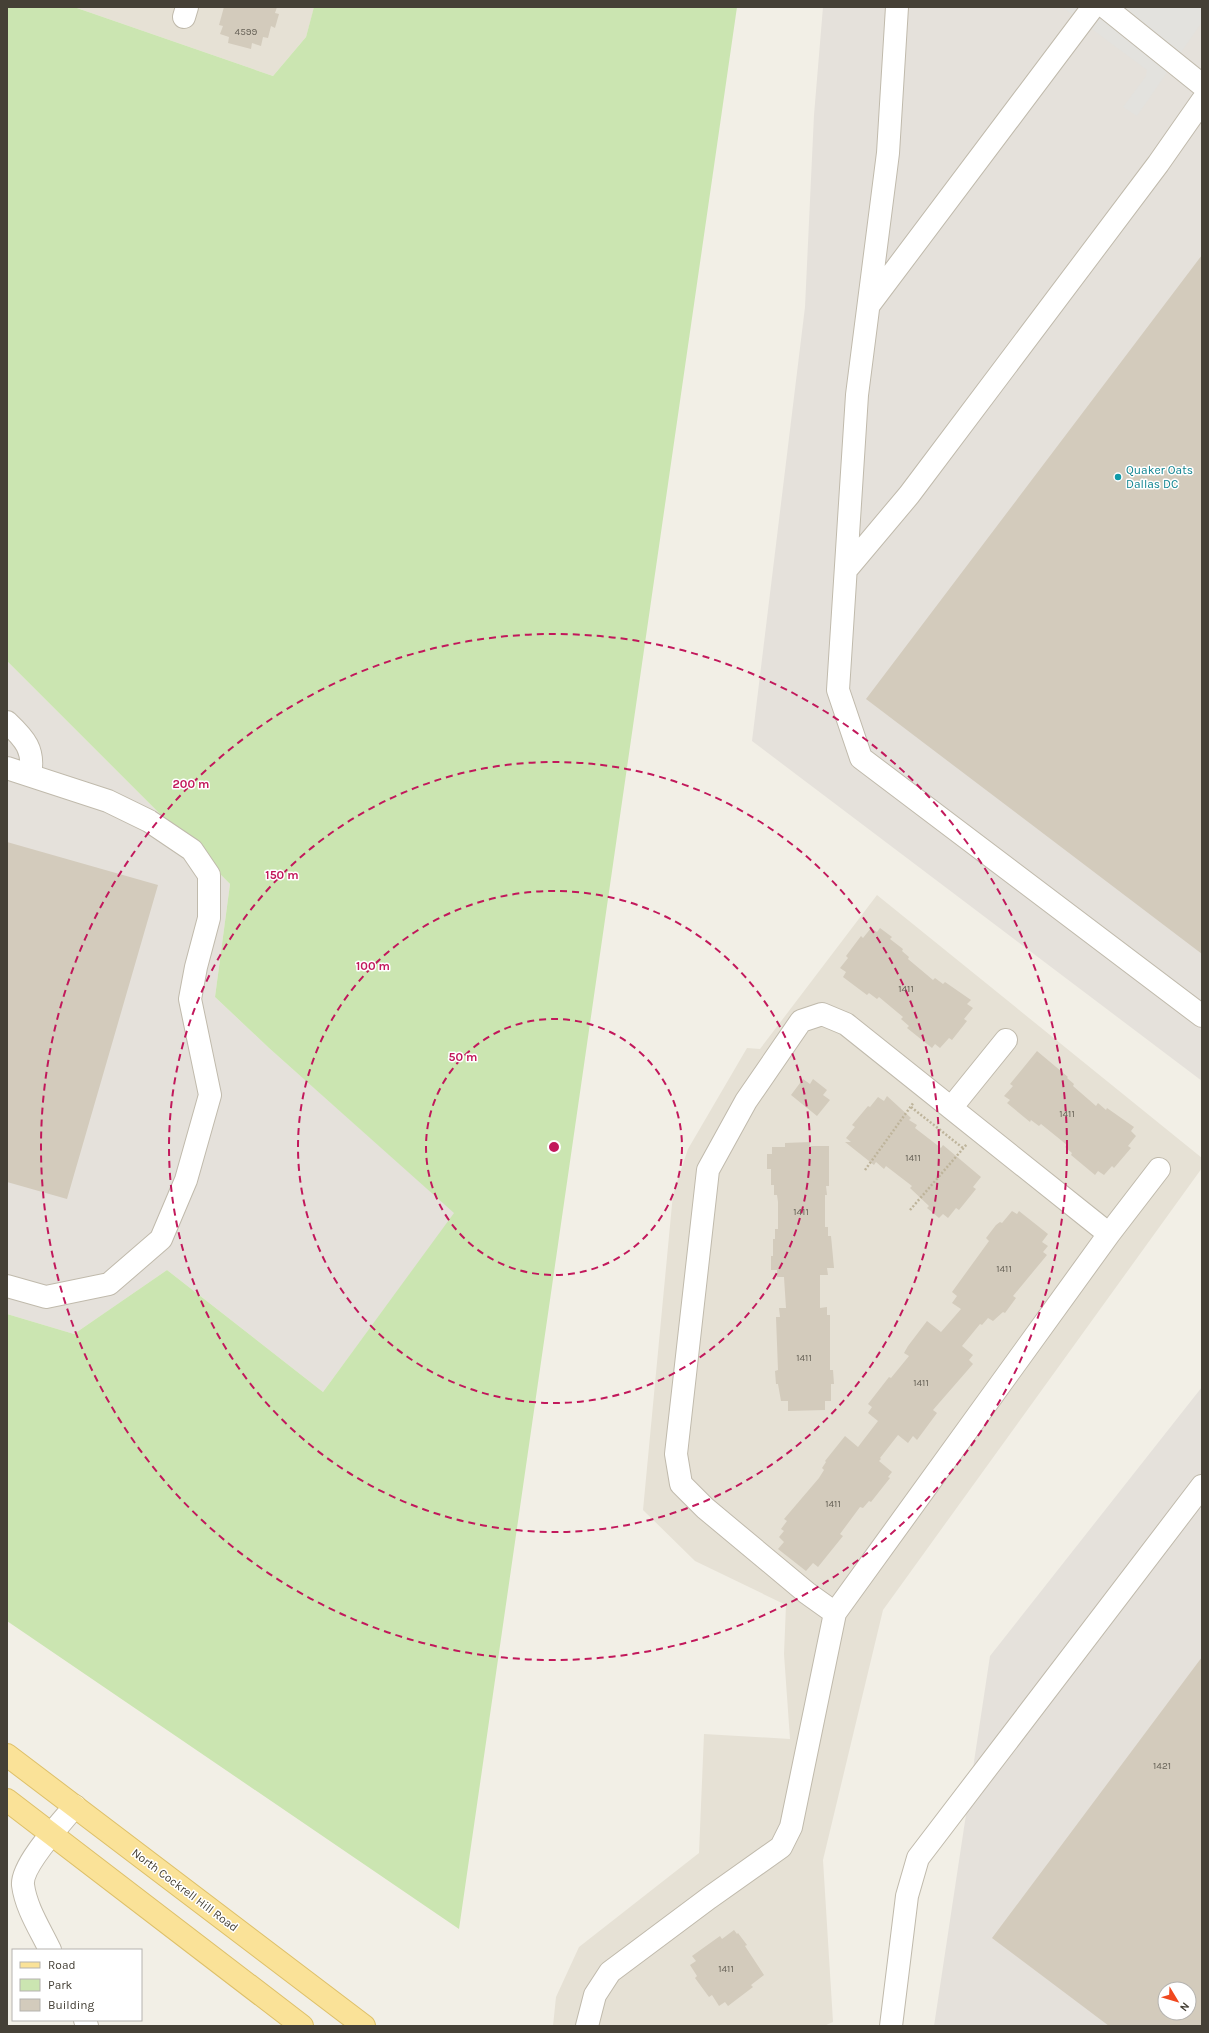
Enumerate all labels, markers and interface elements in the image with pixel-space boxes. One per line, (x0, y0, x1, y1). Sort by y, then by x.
house number: 4599 (235, 26, 258, 38)
place label: Quaker Oats Dallas DC (1126, 463, 1193, 491)
marker: Quaker Oats Dallas DC (1113, 472, 1123, 482)
text: 200 m (173, 777, 209, 791)
text: 150 m (265, 868, 299, 882)
text: 100 m (356, 959, 390, 973)
house number: 1411 (898, 983, 914, 995)
text: 50 m (449, 1050, 478, 1064)
house number: 1411 (1059, 1108, 1075, 1120)
centre of rings (547, 1140, 561, 1154)
house number: 1411 (905, 1152, 921, 1164)
house number: 1411 (793, 1206, 809, 1218)
house number: 1411 (996, 1263, 1012, 1275)
house number: 1411 (796, 1352, 812, 1364)
house number: 1411 (913, 1377, 929, 1389)
house number: 1411 (825, 1498, 841, 1510)
house number: 1421 (1153, 1760, 1171, 1772)
street label: North Cockrell Hill Road (129, 1845, 241, 1935)
legend (12, 1949, 142, 2021)
text: Road (48, 1958, 76, 1972)
house number: 1411 (718, 1963, 734, 1975)
text: Park (48, 1978, 73, 1992)
north arrow (1157, 1981, 1197, 2021)
text: Building (48, 1998, 95, 2012)
text: N (1177, 2000, 1192, 2014)

